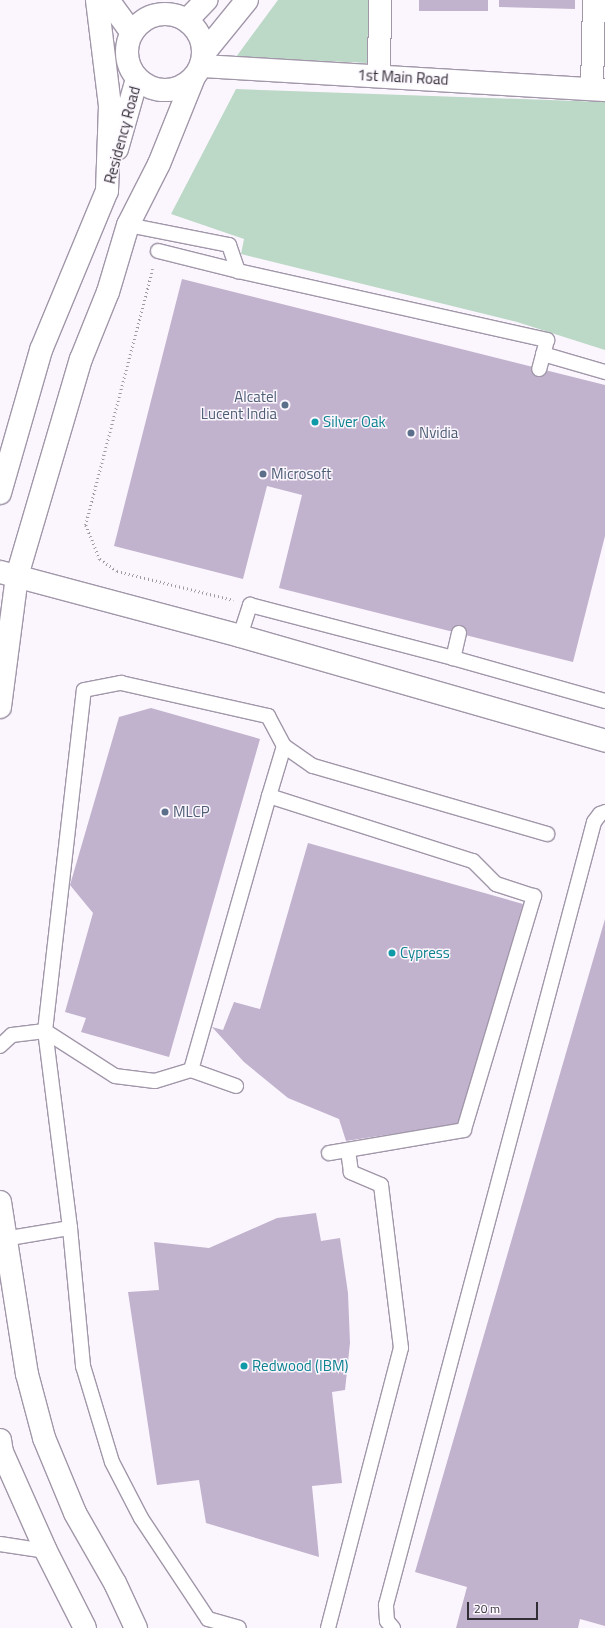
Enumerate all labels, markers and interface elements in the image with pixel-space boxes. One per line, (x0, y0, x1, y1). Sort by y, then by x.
street label: 1st Main Road (357, 66, 449, 88)
street label: Residency Road (100, 84, 144, 186)
place label: Alcatel Lucent India (201, 387, 277, 422)
marker: Alcatel Lucent India (280, 400, 290, 410)
place label: Silver Oak (323, 413, 386, 431)
marker: Silver Oak (310, 417, 320, 427)
place label: Nvidia (419, 424, 458, 442)
marker: Nvidia (406, 428, 416, 438)
place label: Microsoft (271, 465, 332, 483)
marker: Microsoft (258, 469, 268, 479)
place label: MLCP (173, 803, 210, 821)
marker: MLCP (160, 807, 170, 817)
place label: Cypress (400, 944, 450, 962)
marker: Cypress (387, 948, 397, 958)
place label: Redwood (IBM) (252, 1357, 348, 1375)
marker: Redwood (IBM) (239, 1361, 249, 1371)
scale bar (469, 1594, 540, 1620)
text: 20 m (474, 1599, 500, 1618)

